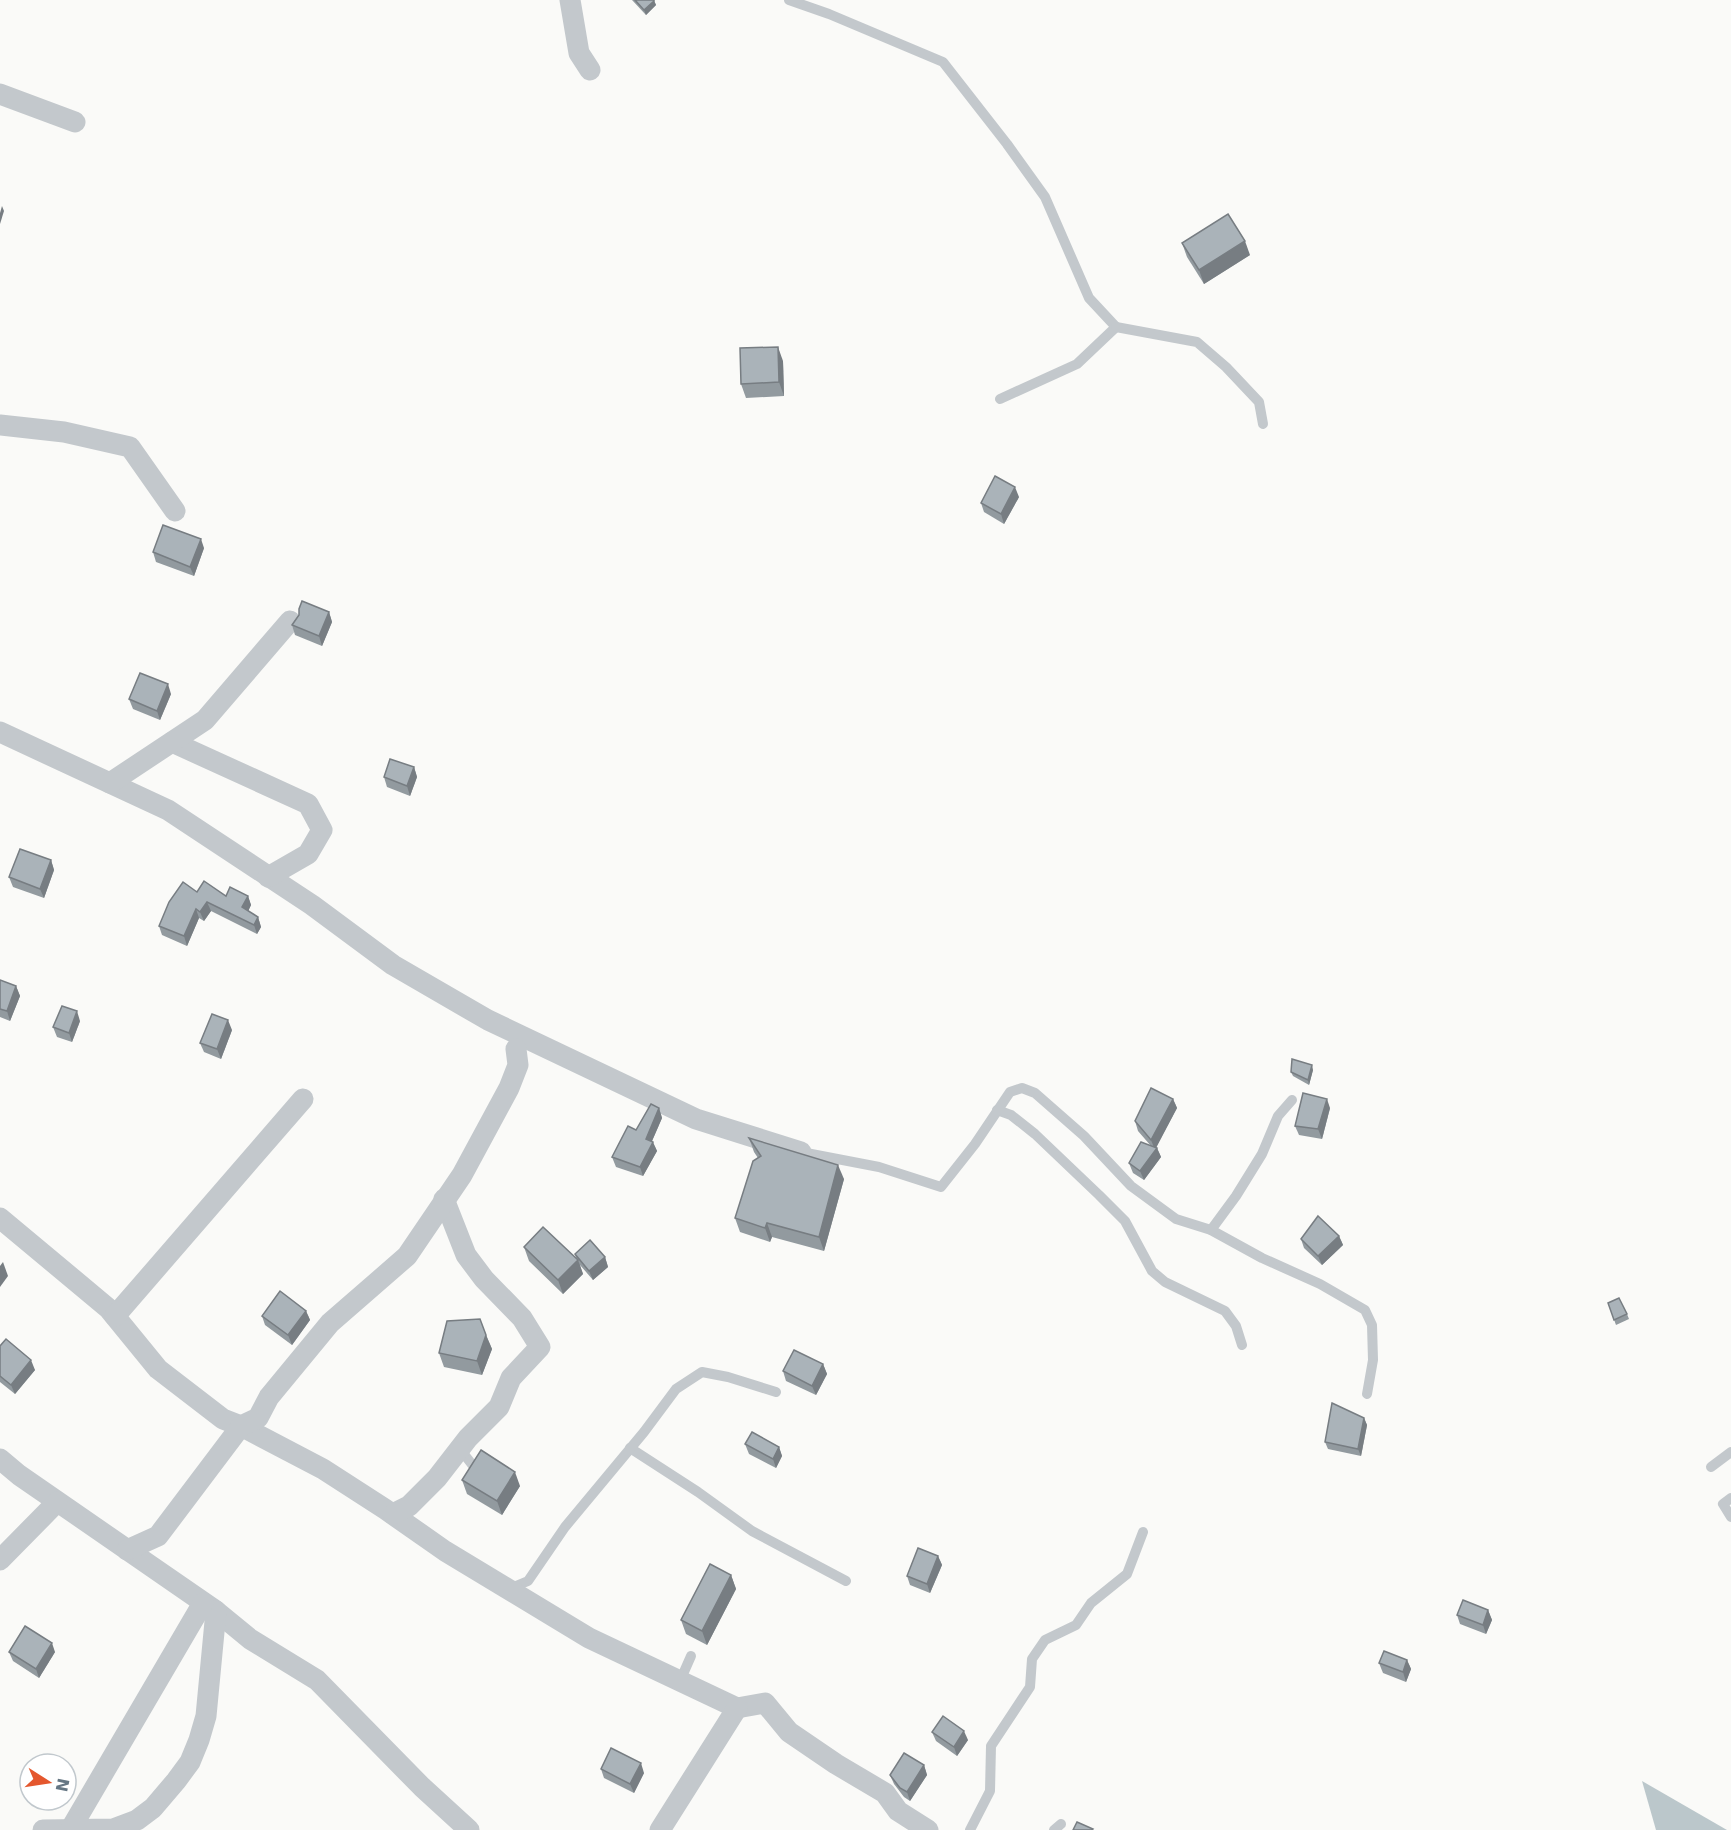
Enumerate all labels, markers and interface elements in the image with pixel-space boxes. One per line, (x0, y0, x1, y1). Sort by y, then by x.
north arrow (18, 1752, 78, 1812)
text: N (51, 1776, 73, 1794)

